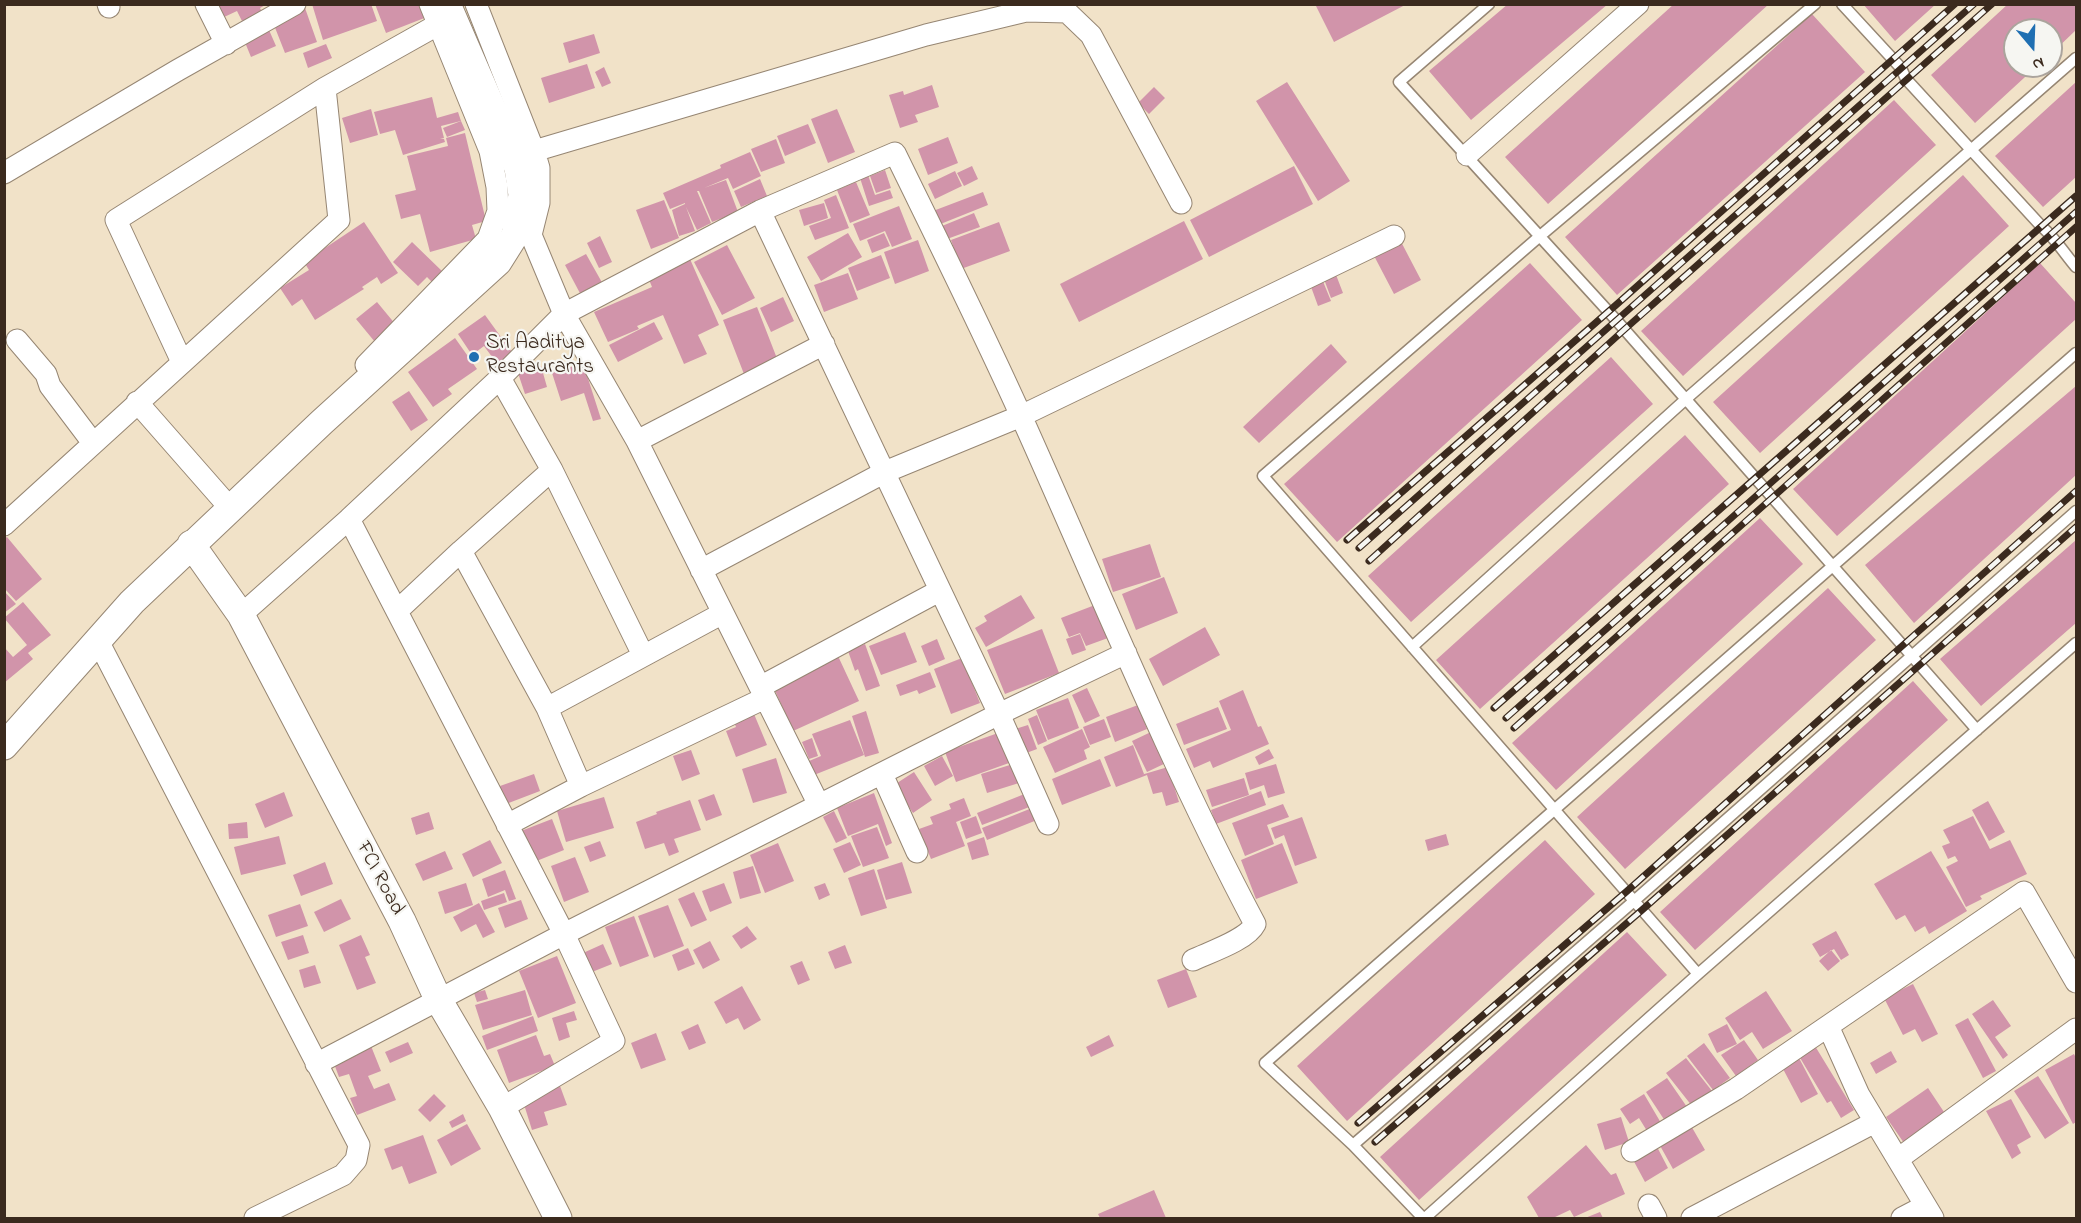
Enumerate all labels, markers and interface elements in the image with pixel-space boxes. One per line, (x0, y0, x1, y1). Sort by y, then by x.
north arrow (2003, 18, 2063, 78)
text: N (2029, 50, 2047, 76)
place label: Sri Aaditya Restaurants (486, 332, 594, 382)
marker: Sri Aaditya Restaurants (467, 350, 481, 364)
street label: FCI Road (349, 838, 409, 920)

